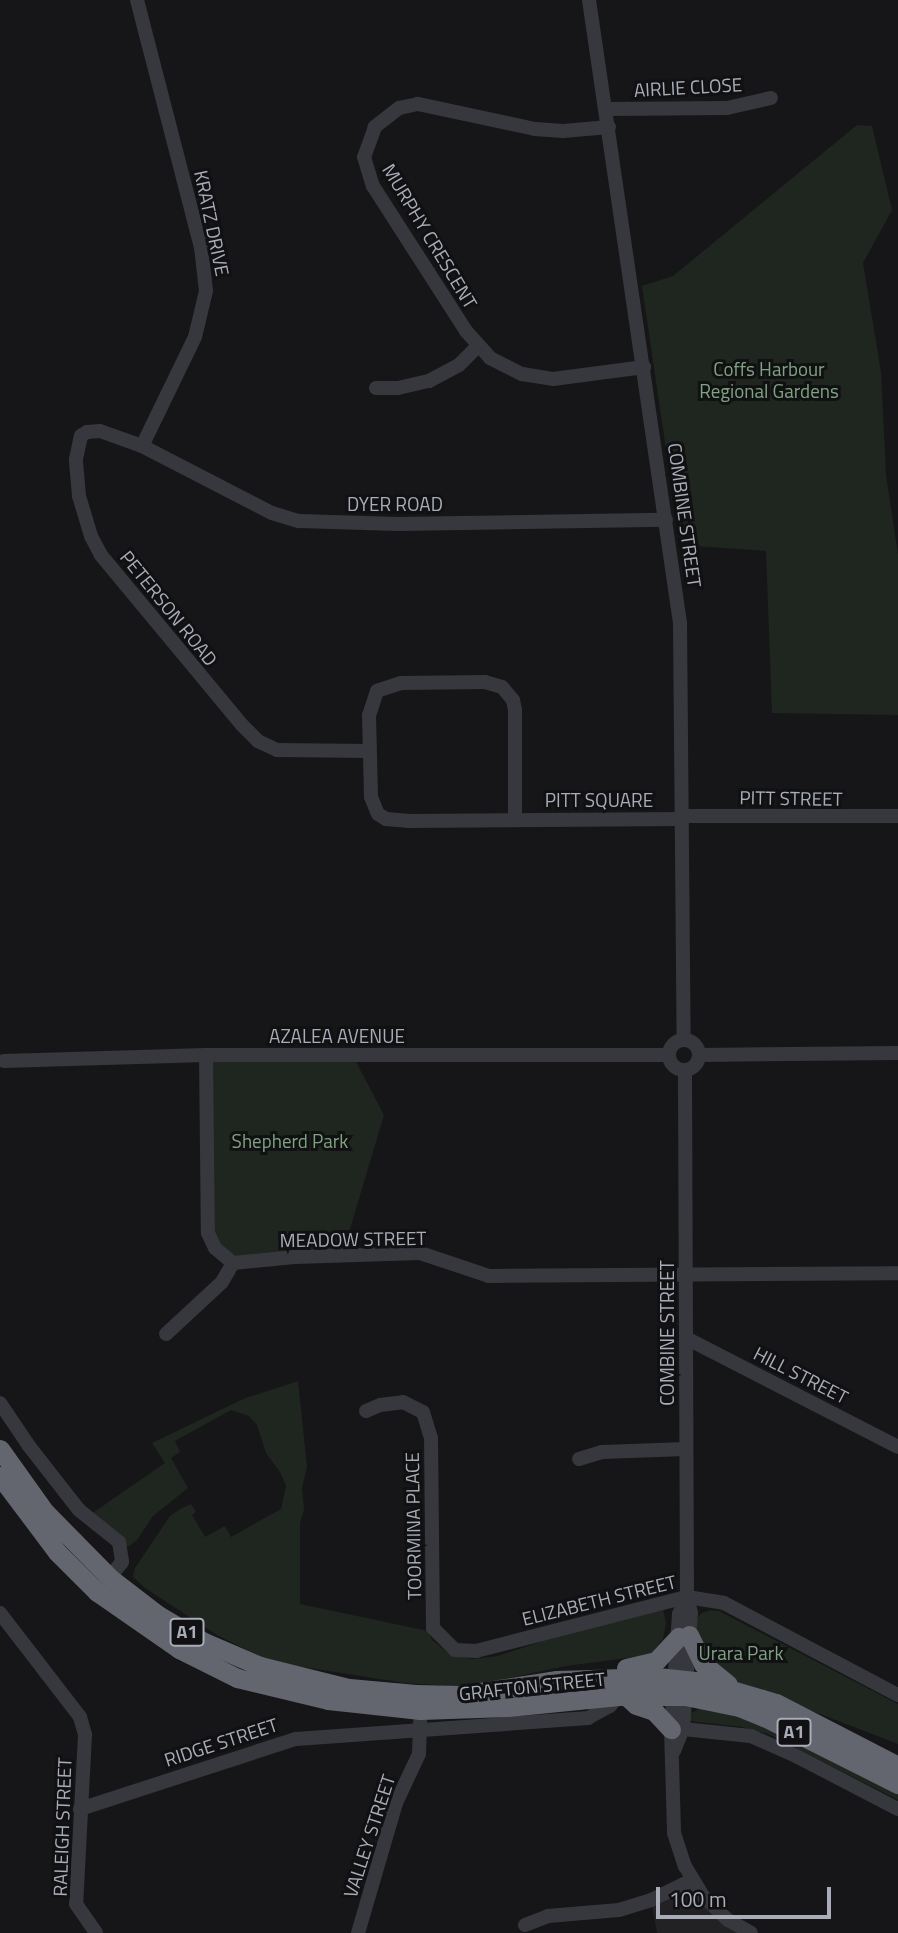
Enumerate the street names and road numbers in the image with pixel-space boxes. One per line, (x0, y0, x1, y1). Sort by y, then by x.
street label: AIRLIE CLOSE (633, 73, 743, 101)
street label: MURPHY CRESCENT (378, 159, 482, 313)
street label: KRATZ DRIVE (190, 168, 234, 278)
street label: COMBINE STREET (664, 441, 706, 589)
street label: DYER ROAD (347, 493, 443, 515)
street label: PETERSON ROAD (116, 546, 222, 670)
street label: PITT STREET (739, 786, 843, 810)
street label: PITT SQUARE (545, 789, 653, 811)
street label: AZALEA AVENUE (269, 1025, 405, 1047)
street label: MEADOW STREET (280, 1226, 426, 1252)
street label: COMBINE STREET (656, 1260, 678, 1406)
street label: HILL STREET (750, 1341, 852, 1409)
street label: TOORMINA PLACE (400, 1452, 426, 1600)
street label: ELIZABETH STREET (520, 1570, 678, 1630)
road number: A1 (170, 1618, 204, 1646)
street label: GRAFTON STREET (458, 1667, 606, 1705)
street label: RIDGE STREET (161, 1713, 281, 1771)
road number: A1 (776, 1717, 812, 1746)
street label: RALEIGH STREET (48, 1757, 76, 1897)
street label: VALLEY STREET (338, 1772, 400, 1900)

